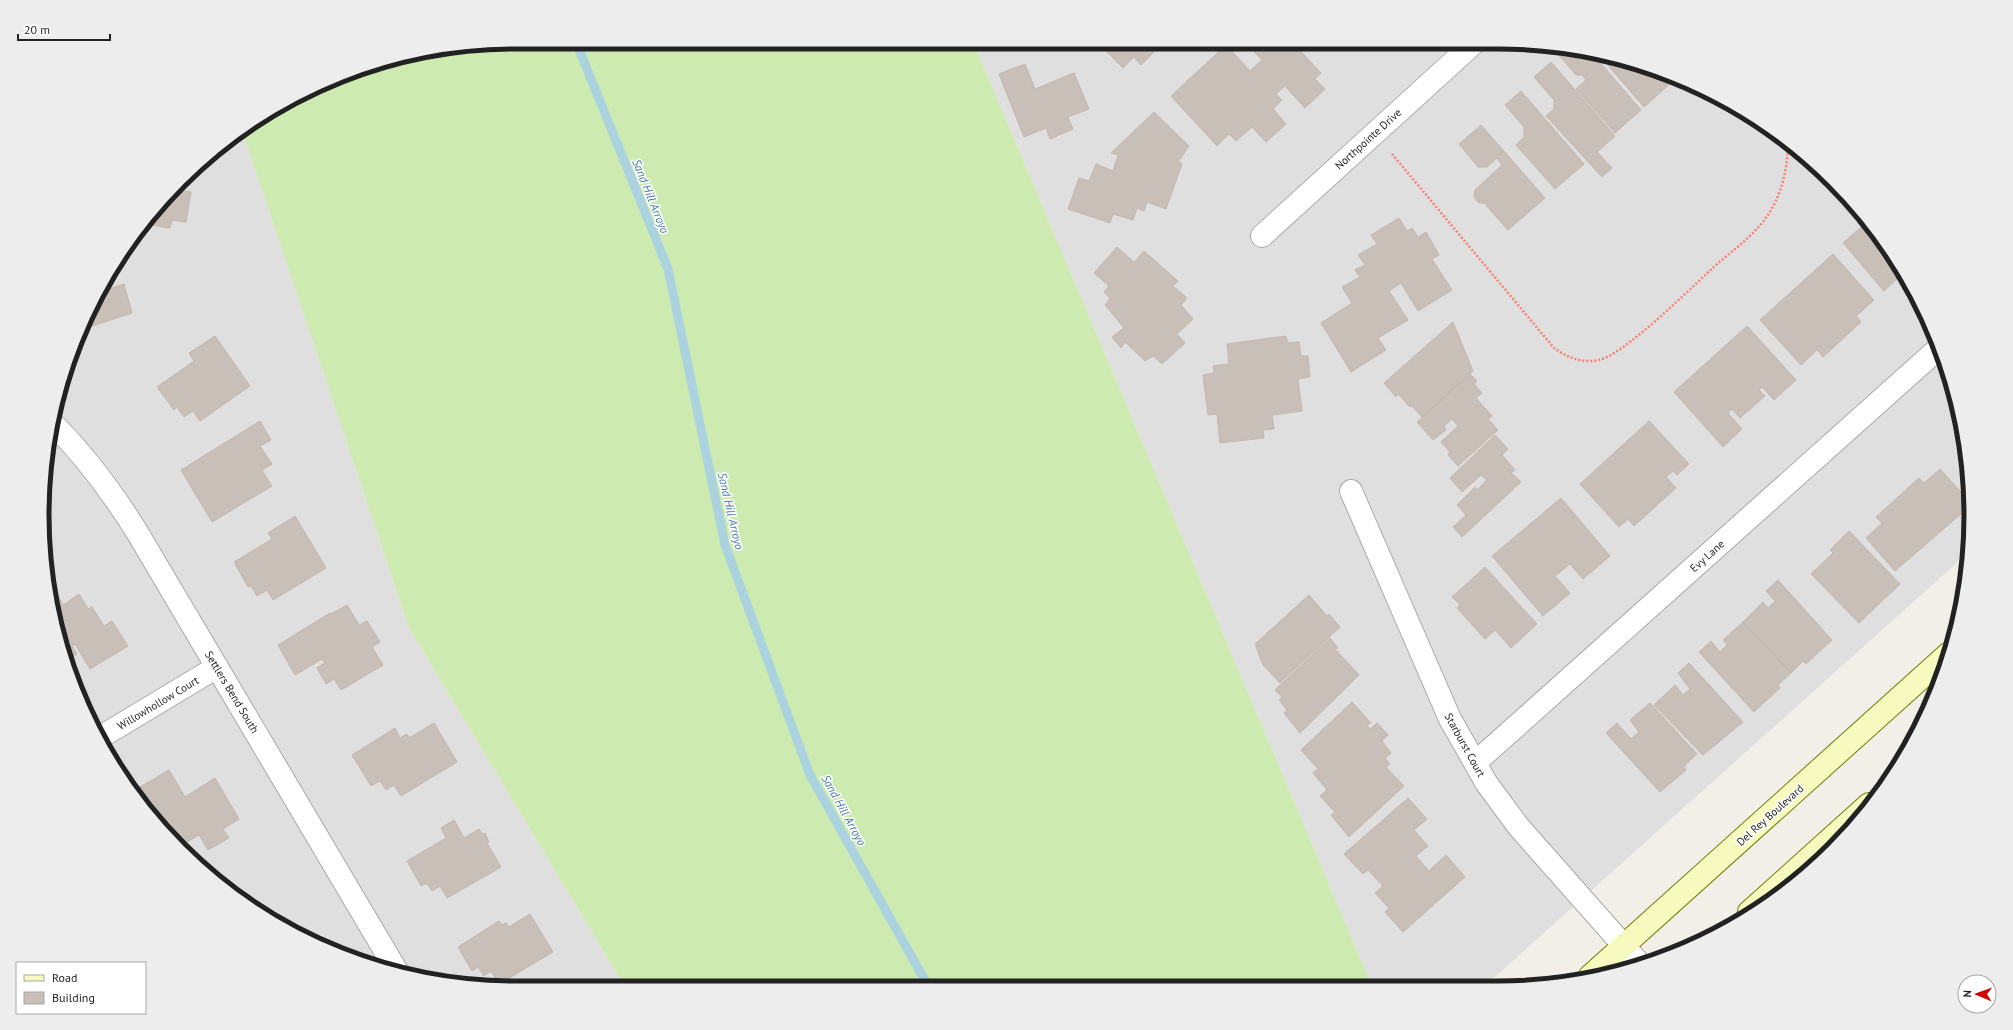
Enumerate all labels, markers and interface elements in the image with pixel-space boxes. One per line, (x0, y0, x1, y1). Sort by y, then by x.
scale bar (18, 16, 110, 42)
text: 20 m (24, 22, 50, 37)
street label: Northpointe Drive (1332, 105, 1404, 173)
water label: Sand Hill Arroyo (629, 157, 673, 235)
water label: Sand Hill Arroyo (715, 471, 747, 551)
street label: Evy Lane (1687, 537, 1727, 575)
street label: Settlers Bend South (202, 648, 262, 736)
street label: Willowhollow Court (115, 673, 202, 733)
street label: Starburst Court (1442, 710, 1489, 780)
water label: Sand Hill Arroyo (818, 772, 870, 848)
street label: Del Rey Boulevard (1734, 781, 1806, 849)
legend (16, 962, 146, 1014)
text: Road (52, 970, 77, 985)
north arrow (1957, 974, 1997, 1014)
text: Building (52, 990, 95, 1005)
text: N (1960, 990, 1974, 998)

